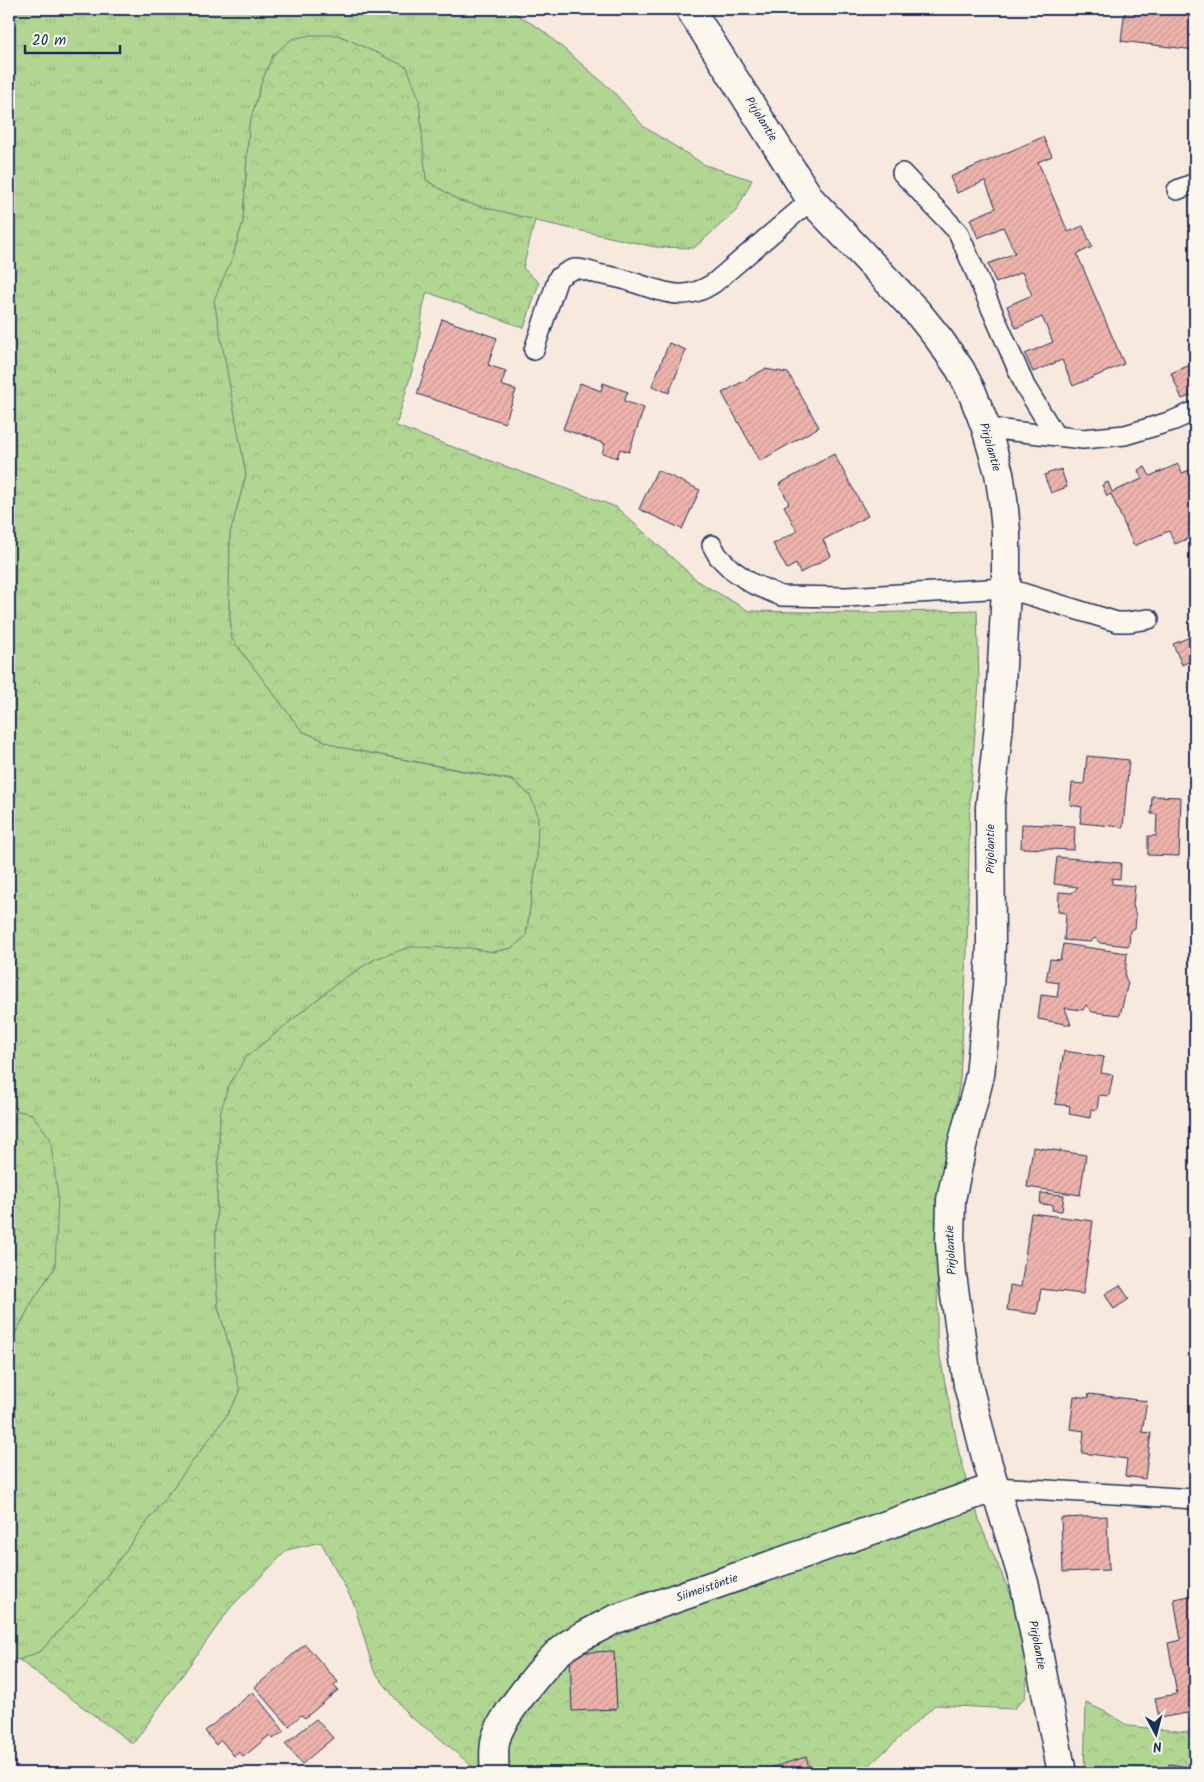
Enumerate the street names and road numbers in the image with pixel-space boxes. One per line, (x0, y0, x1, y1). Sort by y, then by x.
street label: Pirjolantie (740, 93, 783, 146)
street label: Pirjolantie (974, 420, 1006, 474)
street label: Pirjolantie (981, 824, 1000, 874)
street label: Pirjolantie (940, 1224, 962, 1275)
street label: Siimeistöntie (673, 1568, 741, 1607)
street label: Pirjolantie (1023, 1619, 1051, 1672)

